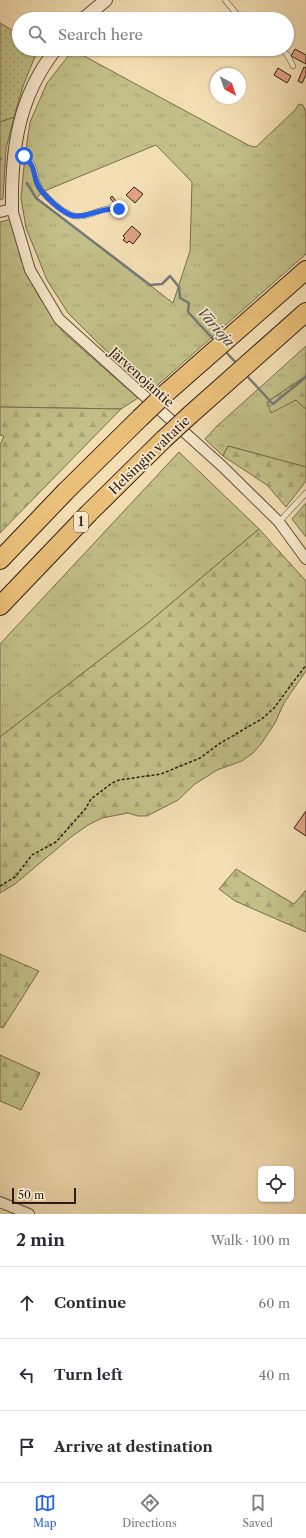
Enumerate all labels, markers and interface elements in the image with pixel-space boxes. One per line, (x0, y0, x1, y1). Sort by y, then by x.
search box (12, 12, 294, 56)
icon: search (26, 23, 48, 45)
text: Search here (58, 25, 143, 44)
north arrow (210, 68, 246, 104)
route start (15, 147, 33, 165)
route end (110, 200, 128, 218)
water label: Värioja (193, 303, 239, 351)
street label: Järvenojantie (105, 343, 178, 410)
street label: Helsingin valtatie (105, 412, 193, 498)
road number: 1 (74, 512, 88, 532)
map controls (258, 1166, 294, 1202)
button: locate (258, 1166, 294, 1202)
scale bar (12, 1186, 76, 1205)
text: 50 m (18, 1188, 44, 1202)
text: 2 min (16, 1230, 65, 1250)
text: Walk · 100 m (211, 1232, 290, 1248)
icon: ahead (16, 1292, 38, 1314)
text: Continue (54, 1293, 126, 1312)
text: 60 m (259, 1295, 290, 1311)
icon: left (16, 1364, 38, 1386)
text: Turn left (54, 1365, 123, 1384)
text: 40 m (259, 1367, 290, 1383)
icon: arrive (16, 1436, 38, 1458)
text: Arrive at destination (54, 1437, 213, 1456)
tab: Map (33, 1492, 57, 1530)
tab: Directions (122, 1492, 177, 1530)
tab: Saved (243, 1492, 273, 1530)

